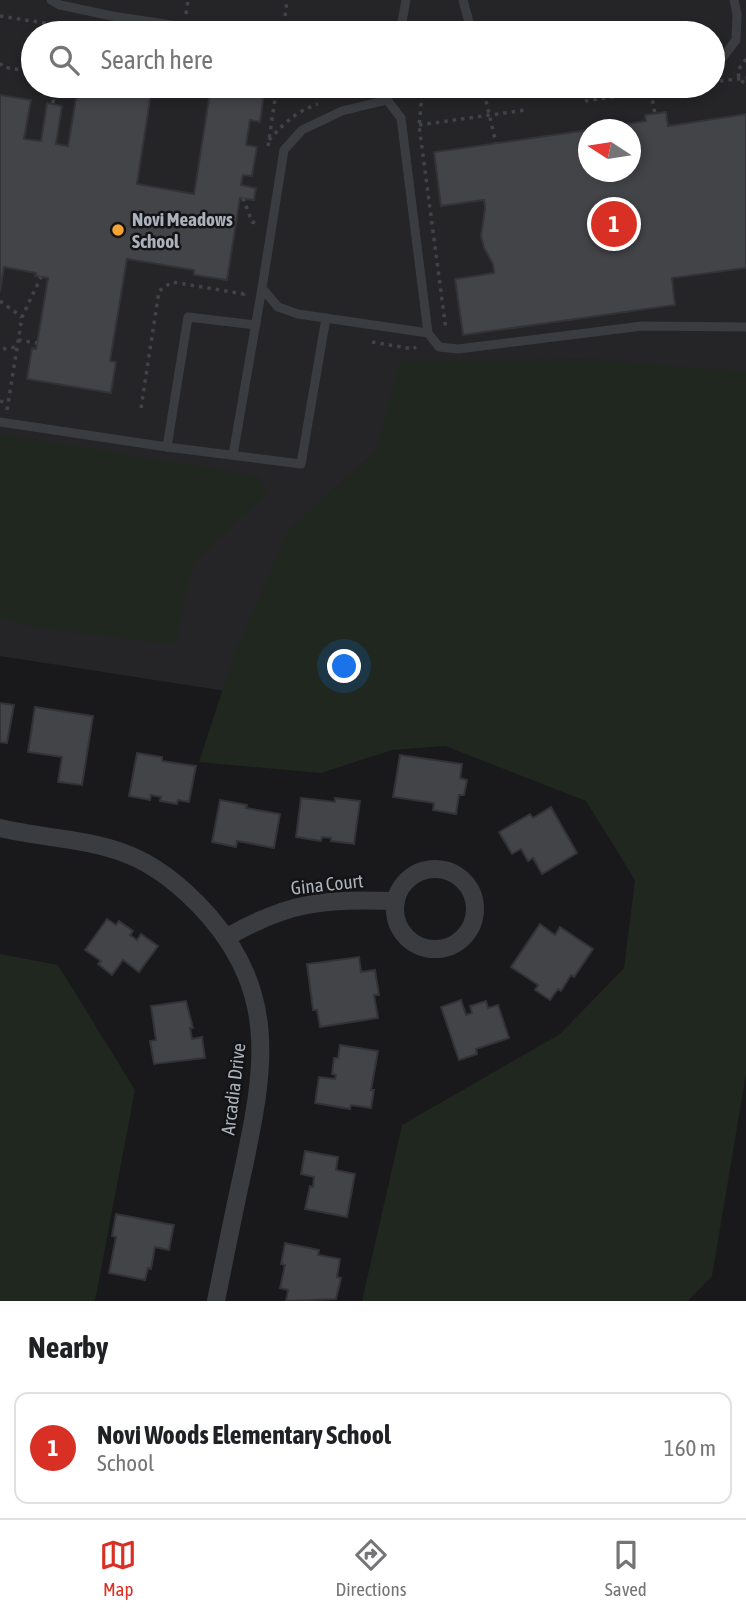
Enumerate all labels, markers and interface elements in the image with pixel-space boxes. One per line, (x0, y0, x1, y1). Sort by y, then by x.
search box (21, 21, 725, 98)
icon: search (45, 41, 83, 79)
text: Search here (101, 45, 213, 75)
north arrow (578, 119, 641, 182)
pin: 1 (591, 198, 637, 250)
place label: Novi Meadows School (132, 208, 233, 252)
marker: Novi Meadows School (110, 222, 126, 238)
your location (327, 649, 361, 683)
street label: Gina Court (290, 869, 364, 899)
street label: Arcadia Drive (216, 1042, 250, 1136)
text: Nearby (28, 1330, 108, 1364)
text: Novi Woods Elementary School (97, 1420, 391, 1450)
text: 1 (48, 1435, 58, 1461)
text: 160 m (664, 1435, 716, 1461)
text: School (97, 1450, 154, 1476)
tab: Map (99, 1536, 137, 1600)
tab: Directions (336, 1536, 406, 1600)
tab: Saved (605, 1536, 647, 1600)

